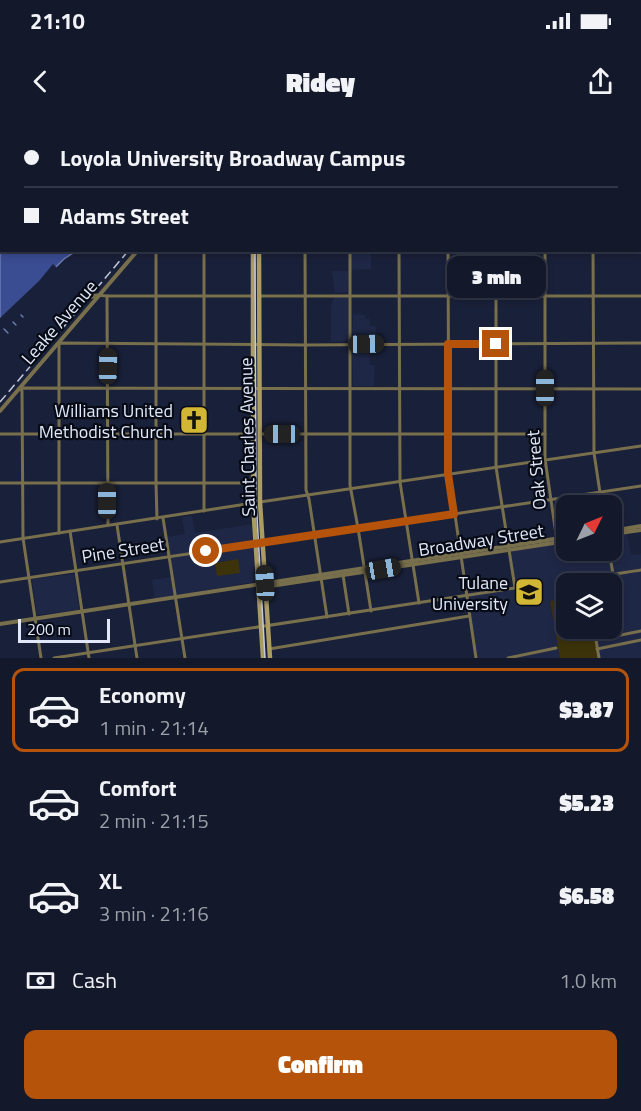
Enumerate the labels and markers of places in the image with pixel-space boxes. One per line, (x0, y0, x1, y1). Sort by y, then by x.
place label: Williams United Methodist Church (39, 397, 173, 445)
church icon: Williams United Methodist Church (178, 404, 210, 436)
place label: Tulane University (432, 569, 508, 617)
school or university icon: Tulane University (513, 576, 545, 608)

